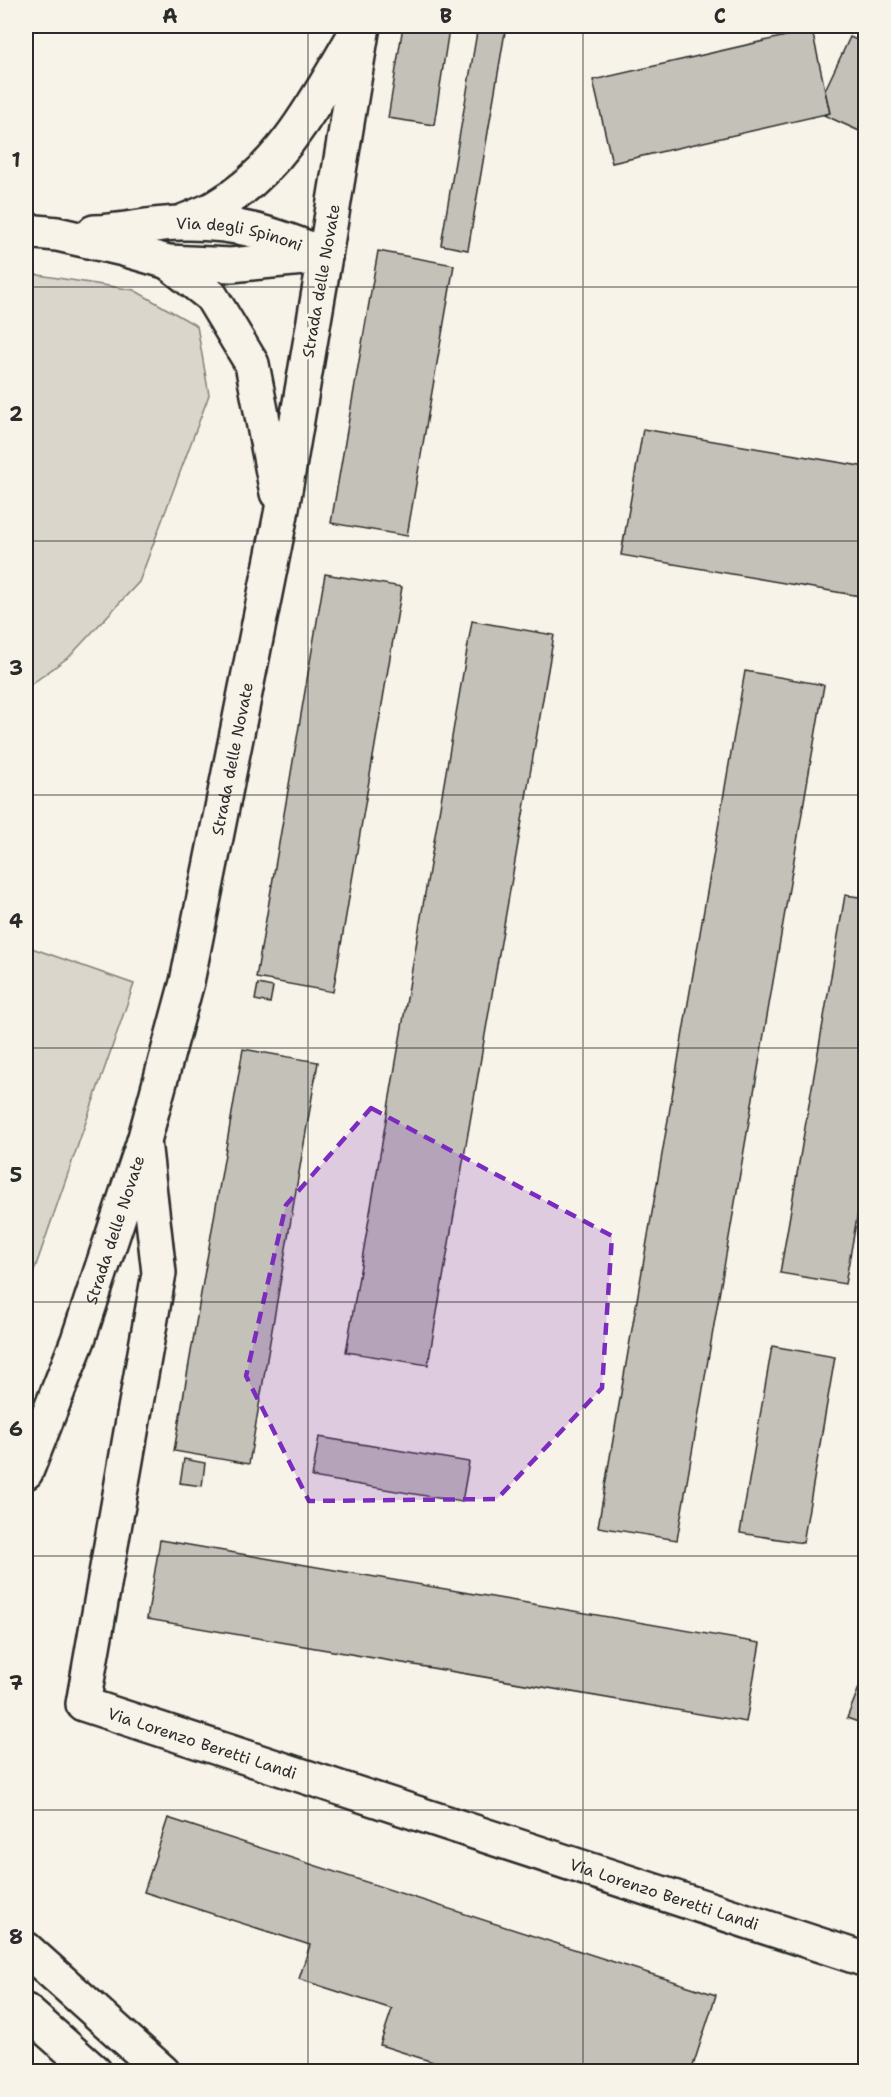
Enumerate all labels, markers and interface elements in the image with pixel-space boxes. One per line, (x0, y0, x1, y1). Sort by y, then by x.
text: A (162, 3, 178, 29)
text: B (440, 3, 452, 29)
text: C (714, 3, 726, 29)
text: 1 (11, 147, 21, 173)
street label: Strada delle Novate (297, 203, 345, 359)
street label: Via degli Spinoni (176, 212, 306, 255)
text: 2 (9, 401, 23, 427)
text: 3 (9, 655, 23, 681)
street label: Strada delle Novate (206, 680, 257, 837)
text: 4 (9, 908, 23, 934)
street label: Strada delle Novate (80, 1153, 149, 1307)
text: 5 (10, 1162, 22, 1188)
text: 6 (9, 1416, 23, 1442)
text: 7 (9, 1670, 23, 1696)
street label: Via Lorenzo Beretti Landi (105, 1702, 300, 1784)
street label: Via Lorenzo Beretti Landi (567, 1853, 761, 1935)
text: 8 (9, 1924, 23, 1950)

